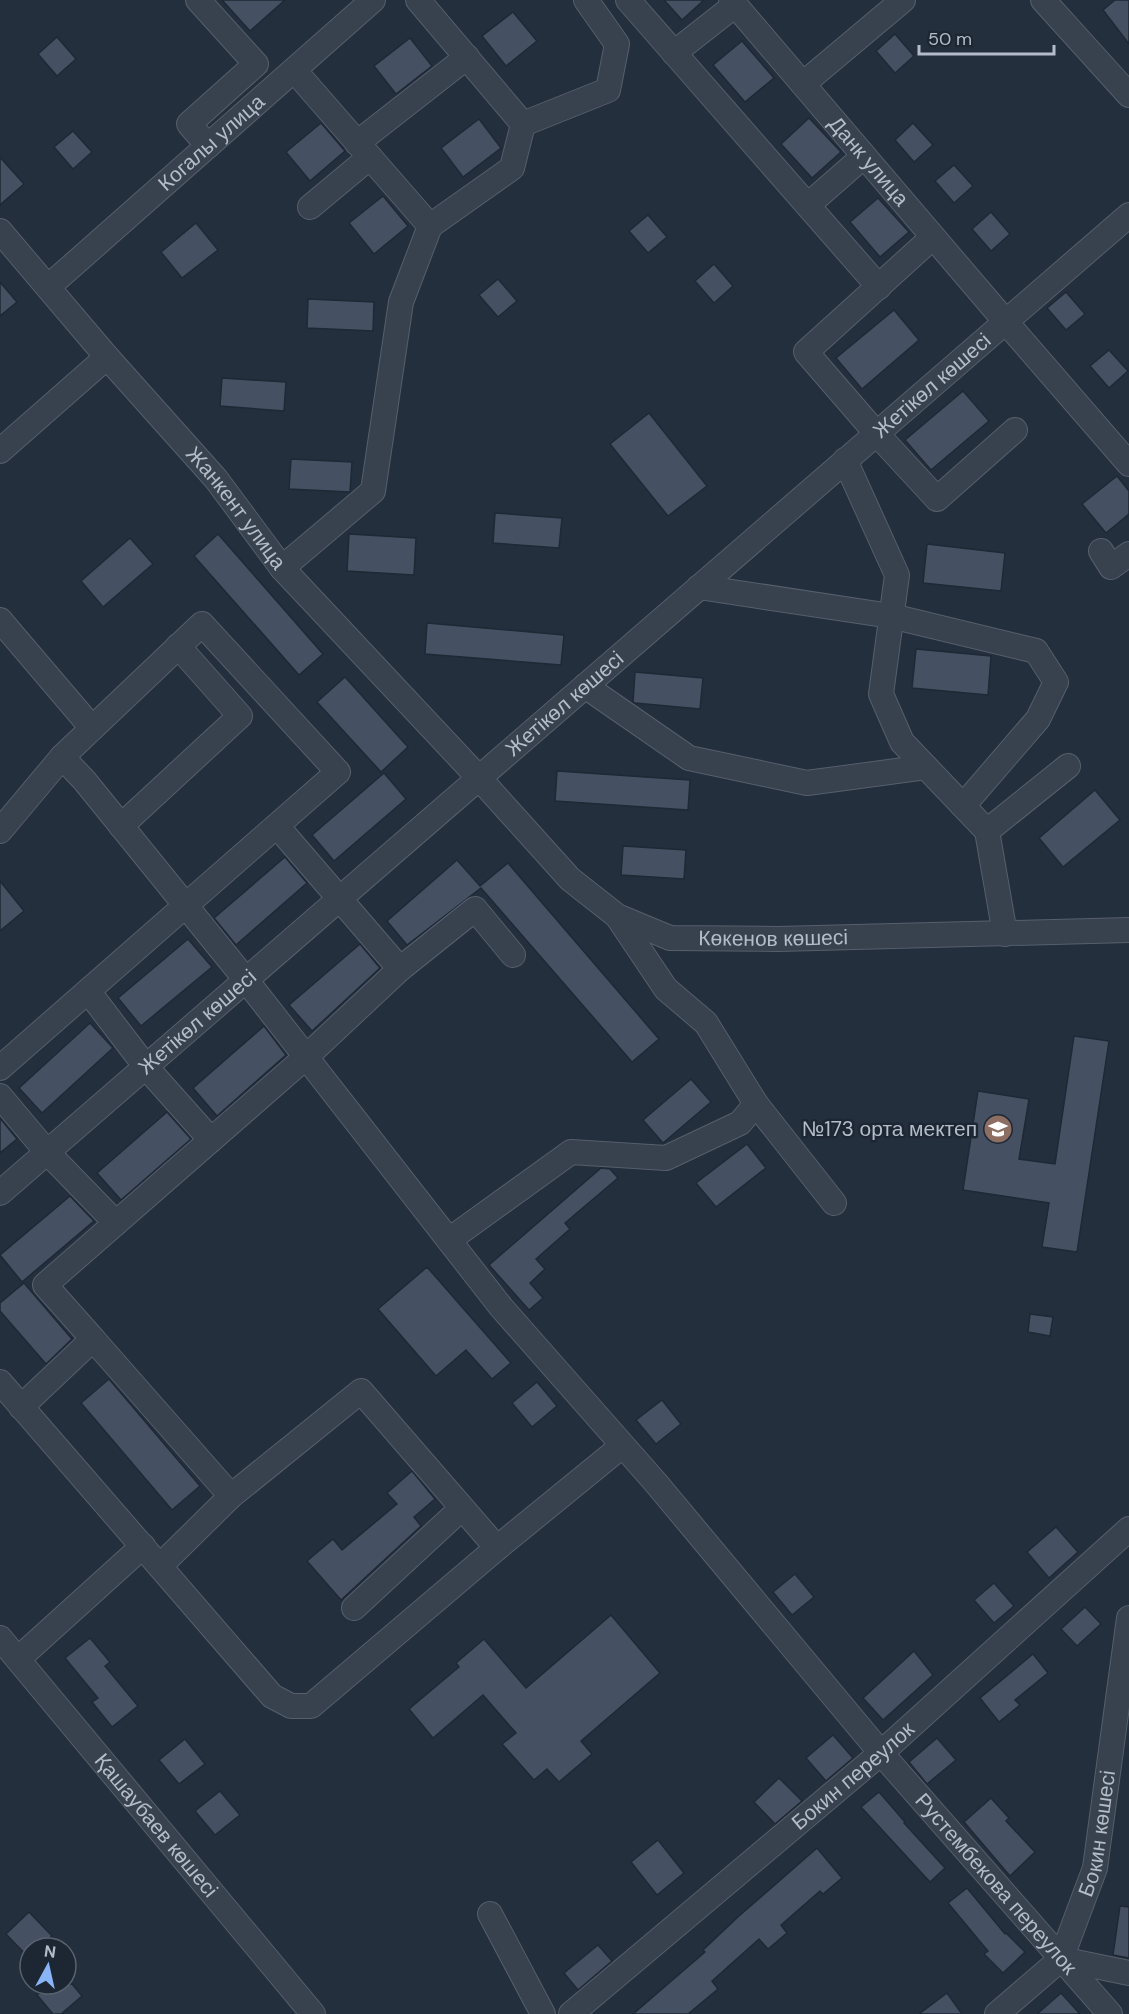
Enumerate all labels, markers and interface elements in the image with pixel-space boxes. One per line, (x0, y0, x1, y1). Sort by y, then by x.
scale bar (919, 18, 1054, 56)
text: 50 m (928, 27, 972, 51)
street label: Когалы улица (152, 88, 271, 197)
street label: Данк улица (822, 110, 915, 212)
street label: Жетікөл көшесі (867, 327, 997, 445)
street label: Жанкент улица (179, 440, 293, 575)
street label: Жетікөл көшесі (500, 645, 630, 763)
street label: Көкенов көшесі (698, 923, 848, 953)
street label: Жетікөл көшесі (132, 963, 262, 1081)
school or university icon: №173 орта мектеп (982, 1113, 1014, 1145)
place label: №173 орта мектеп (802, 1115, 977, 1143)
street label: Бокин переулок (786, 1715, 921, 1836)
street label: Қашаубаев көшесі (88, 1748, 224, 1903)
street label: Бокин көшесі (1072, 1768, 1122, 1901)
street label: Рустембекова переулок (909, 1787, 1084, 1981)
north arrow (18, 1936, 78, 1996)
text: N (43, 1940, 57, 1963)

